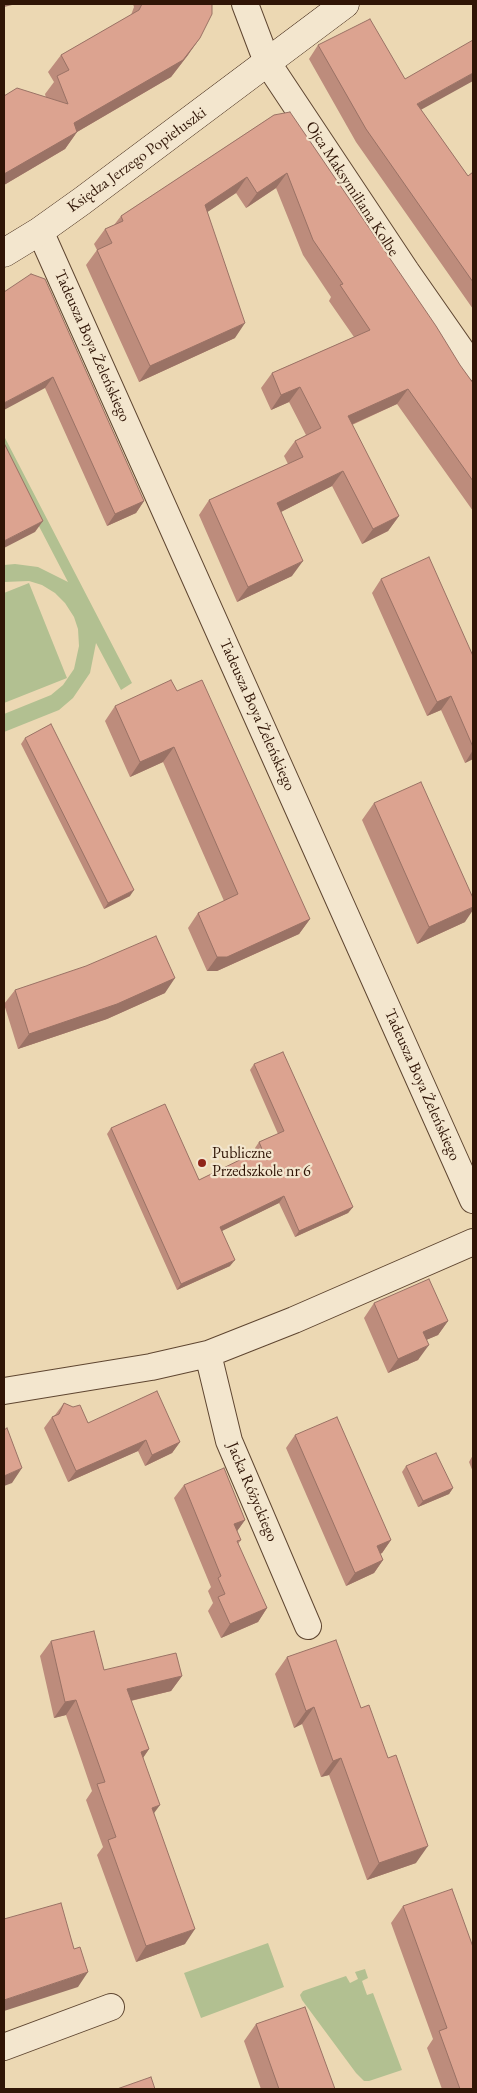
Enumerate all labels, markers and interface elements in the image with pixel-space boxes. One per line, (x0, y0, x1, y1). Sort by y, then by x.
street label: Księdza Jerzego Popiełuszki (64, 103, 210, 217)
street label: Ojca Maksymiliana Kolbe (301, 118, 403, 260)
street label: Tadeusza Boya Żeleńskiego (50, 267, 134, 425)
street label: Tadeusza Boya Żeleńskiego (215, 636, 299, 794)
street label: Tadeusza Boya Żeleńskiego (380, 1006, 464, 1164)
place label: Publiczne Przedszkole nr 6 (212, 1144, 311, 1182)
marker: Publiczne Przedszkole nr 6 (196, 1157, 208, 1169)
street label: Jacka Różyckiego (222, 1439, 282, 1545)

